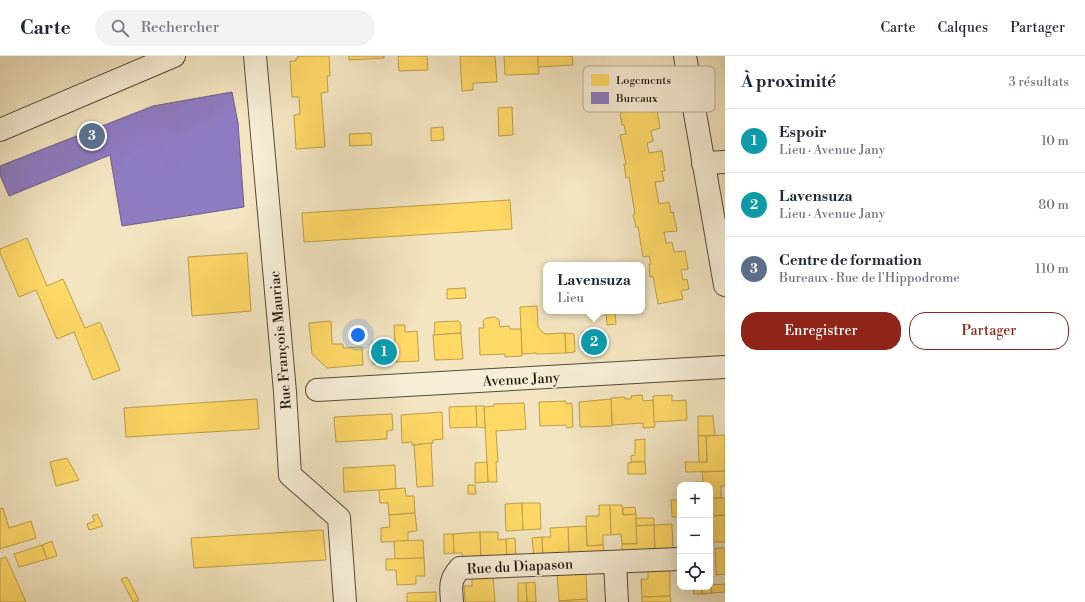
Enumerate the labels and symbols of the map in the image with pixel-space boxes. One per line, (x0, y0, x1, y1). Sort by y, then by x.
legend (583, 66, 715, 112)
text: Logements (616, 74, 671, 88)
text: Bureaux (615, 92, 658, 106)
pin: 3 (79, 121, 105, 151)
street label: Rue François Mauriac (266, 270, 296, 410)
your location (348, 325, 368, 345)
pin: 2 (581, 327, 607, 357)
pin: 1 (371, 337, 397, 367)
street label: Avenue Jany (481, 369, 560, 391)
street label: Rue du Diapason (466, 555, 574, 579)

